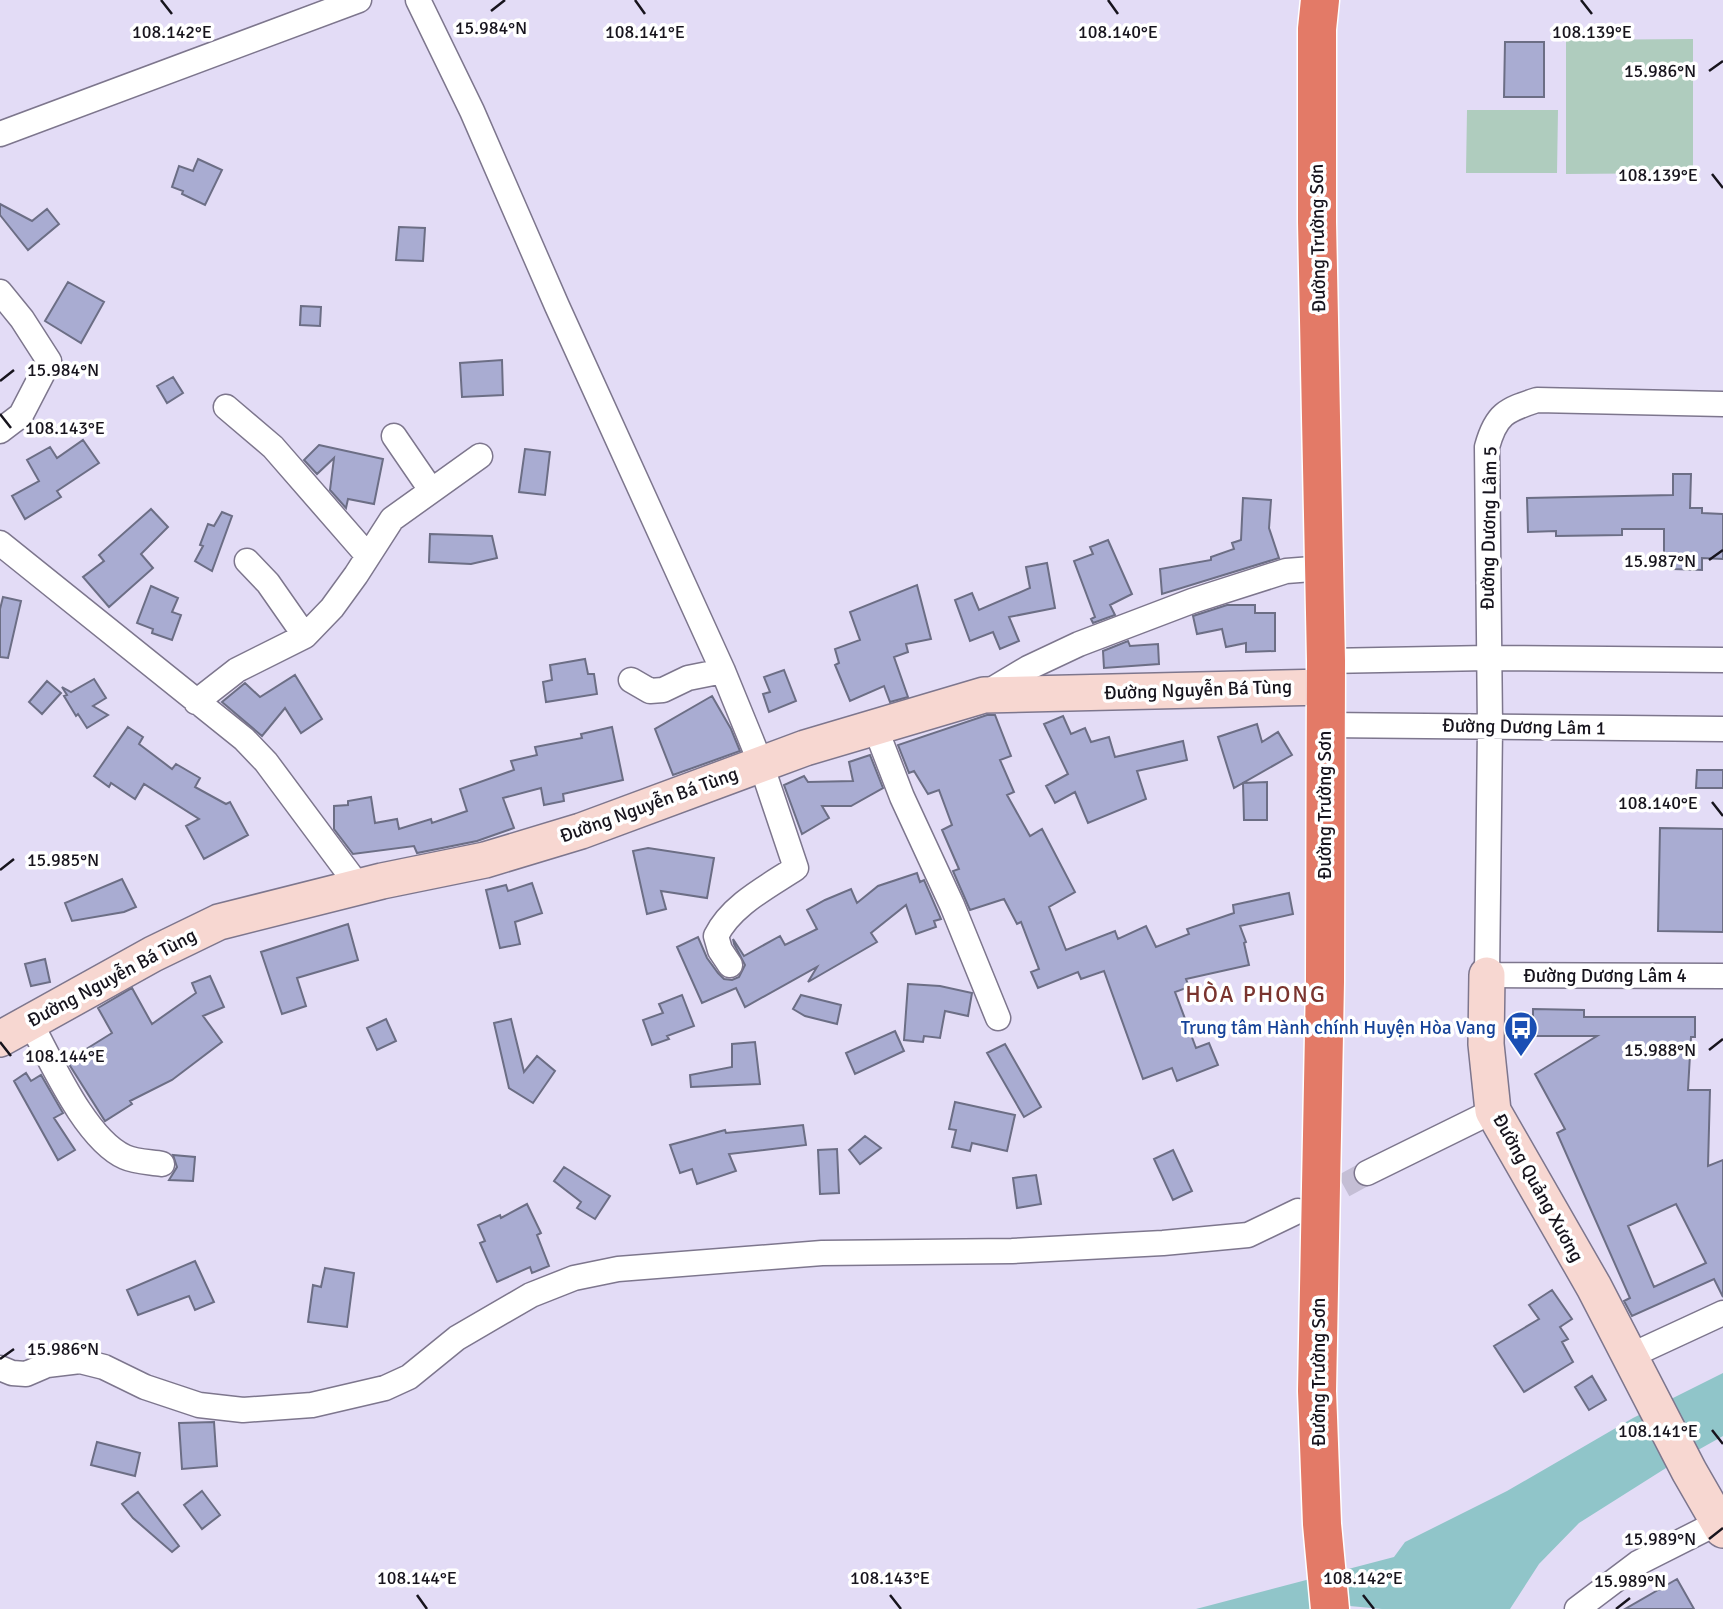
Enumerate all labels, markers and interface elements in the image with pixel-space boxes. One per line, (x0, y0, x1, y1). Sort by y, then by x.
text: 15.984°N (455, 17, 527, 39)
text: 108.142°E (132, 21, 212, 43)
text: 108.141°E (605, 21, 685, 43)
text: 108.140°E (1078, 21, 1158, 43)
text: 108.139°E (1552, 21, 1632, 43)
text: 15.986°N (1624, 60, 1696, 82)
street label: Đường Trường Sơn (1305, 163, 1331, 313)
text: 108.139°E (1618, 164, 1698, 186)
text: 15.984°N (27, 359, 99, 381)
text: 108.143°E (25, 417, 105, 439)
street label: Đường Dương Lâm 5 (1476, 446, 1502, 610)
text: 15.987°N (1624, 550, 1696, 572)
street label: Đường Nguyễn Bá Tùng (1104, 675, 1292, 705)
street label: Đường Dương Lâm 1 (1442, 714, 1606, 740)
street label: Đường Trường Sơn (1313, 731, 1337, 879)
street label: Đường Nguyễn Bá Tùng (557, 762, 741, 848)
text: 108.140°E (1618, 792, 1698, 814)
text: 15.985°N (27, 849, 99, 871)
street label: Đường Nguyễn Bá Tùng (23, 923, 201, 1033)
street label: Đường Dương Lâm 4 (1523, 964, 1687, 988)
district label: HÒA PHONG (1185, 980, 1327, 1009)
bus stop icon: Trung tâm Hành chính Huyện Hòa Vang (1502, 1009, 1540, 1058)
place label: Trung tâm Hành chính Huyện Hòa Vang (1181, 1016, 1496, 1040)
text: 15.988°N (1624, 1039, 1696, 1061)
text: 108.144°E (25, 1045, 105, 1067)
street label: Đường Quảng Xương (1487, 1110, 1589, 1266)
street label: Đường Trường Sơn (1307, 1298, 1331, 1446)
text: 15.986°N (27, 1338, 99, 1360)
text: 108.141°E (1618, 1420, 1698, 1442)
text: 15.989°N (1624, 1528, 1696, 1550)
text: 108.144°E (377, 1567, 457, 1589)
text: 108.143°E (850, 1567, 930, 1589)
text: 108.142°E (1323, 1567, 1403, 1589)
text: 15.989°N (1594, 1570, 1666, 1592)

